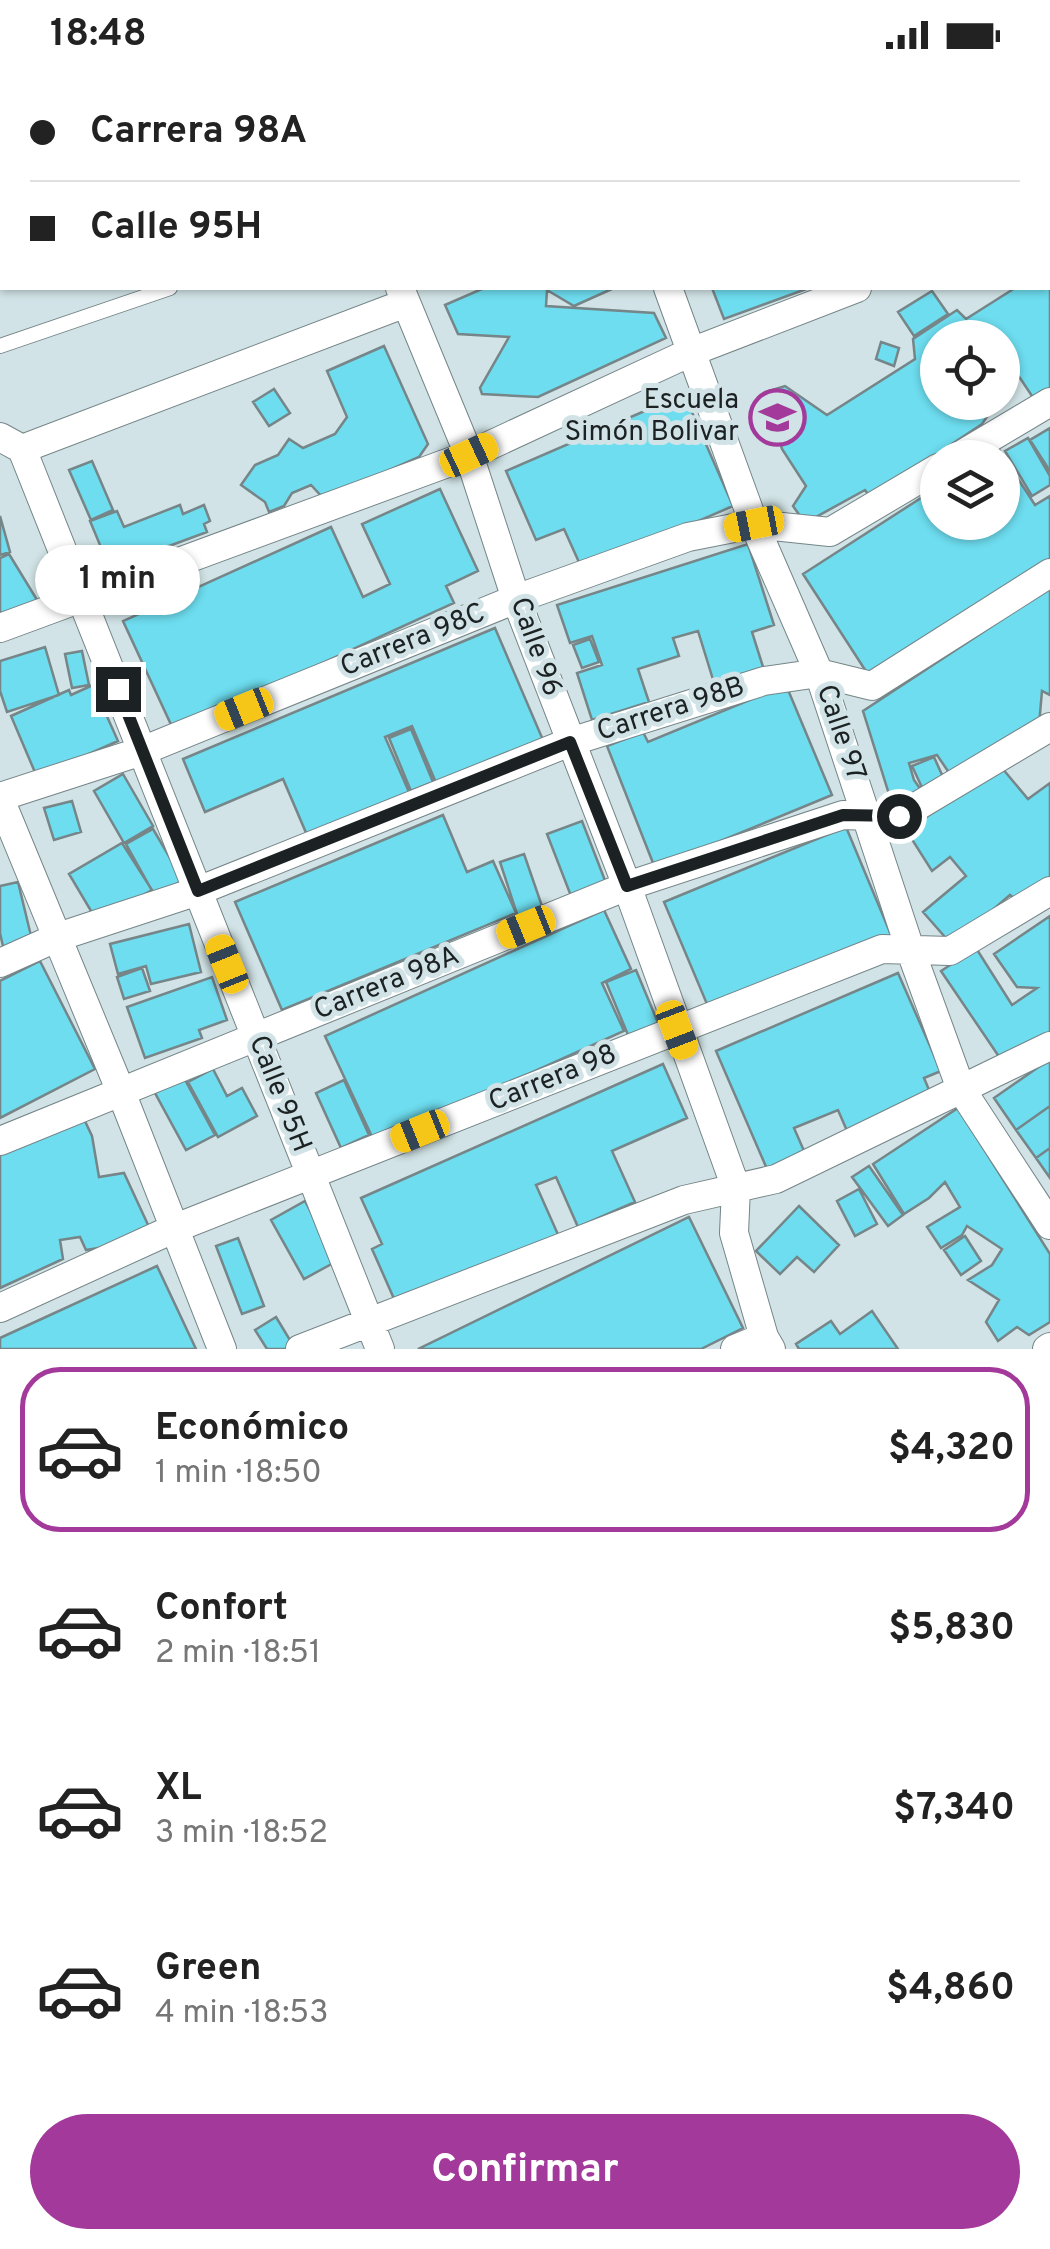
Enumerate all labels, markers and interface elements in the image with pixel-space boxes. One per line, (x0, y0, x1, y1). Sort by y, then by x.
text: 18:48 (50, 11, 147, 60)
text: Carrera 98A (90, 108, 307, 157)
text: Calle 95H (90, 204, 262, 253)
map controls (920, 320, 1020, 540)
button: locate (920, 320, 1020, 420)
place label: Escuela Simón Bolivar (565, 383, 739, 451)
school or university icon: Escuela Simón Bolivar (748, 387, 808, 447)
car (435, 429, 503, 481)
button: layers (920, 440, 1020, 540)
car (722, 504, 786, 544)
callout: 1 min (36, 544, 200, 614)
text: 1 min (79, 560, 156, 600)
street label: Calle 96 (501, 593, 569, 701)
street label: Carrera 98C (335, 596, 491, 686)
route end (96, 667, 141, 712)
street label: Carrera 98B (593, 669, 749, 751)
street label: Calle 97 (807, 680, 873, 786)
car (211, 684, 277, 734)
route start (877, 794, 922, 839)
car (493, 902, 559, 952)
car (202, 931, 252, 997)
street label: Carrera 98A (309, 939, 465, 1029)
car (652, 997, 702, 1063)
street label: Calle 95H (239, 1030, 319, 1158)
street label: Carrera 98 (484, 1037, 622, 1121)
car (387, 1106, 453, 1156)
icon: car (35, 1405, 125, 1495)
text: Económico (155, 1405, 349, 1454)
text: $4,320 (888, 1425, 1015, 1474)
text: 1 min · 18:50 (155, 1454, 322, 1494)
icon: car (35, 1585, 125, 1675)
text: Confort (155, 1585, 288, 1634)
text: $5,830 (888, 1605, 1015, 1654)
text: 2 min · 18:51 (155, 1634, 321, 1674)
icon: car (35, 1765, 125, 1855)
text: XL (155, 1765, 202, 1814)
text: $7,340 (893, 1785, 1015, 1834)
text: 3 min · 18:52 (155, 1814, 328, 1854)
icon: car (35, 1945, 125, 2035)
text: Green (155, 1945, 261, 1994)
text: $4,860 (886, 1965, 1015, 2014)
text: 4 min · 18:53 (155, 1994, 329, 2034)
button: Confirmar (30, 2114, 1020, 2229)

